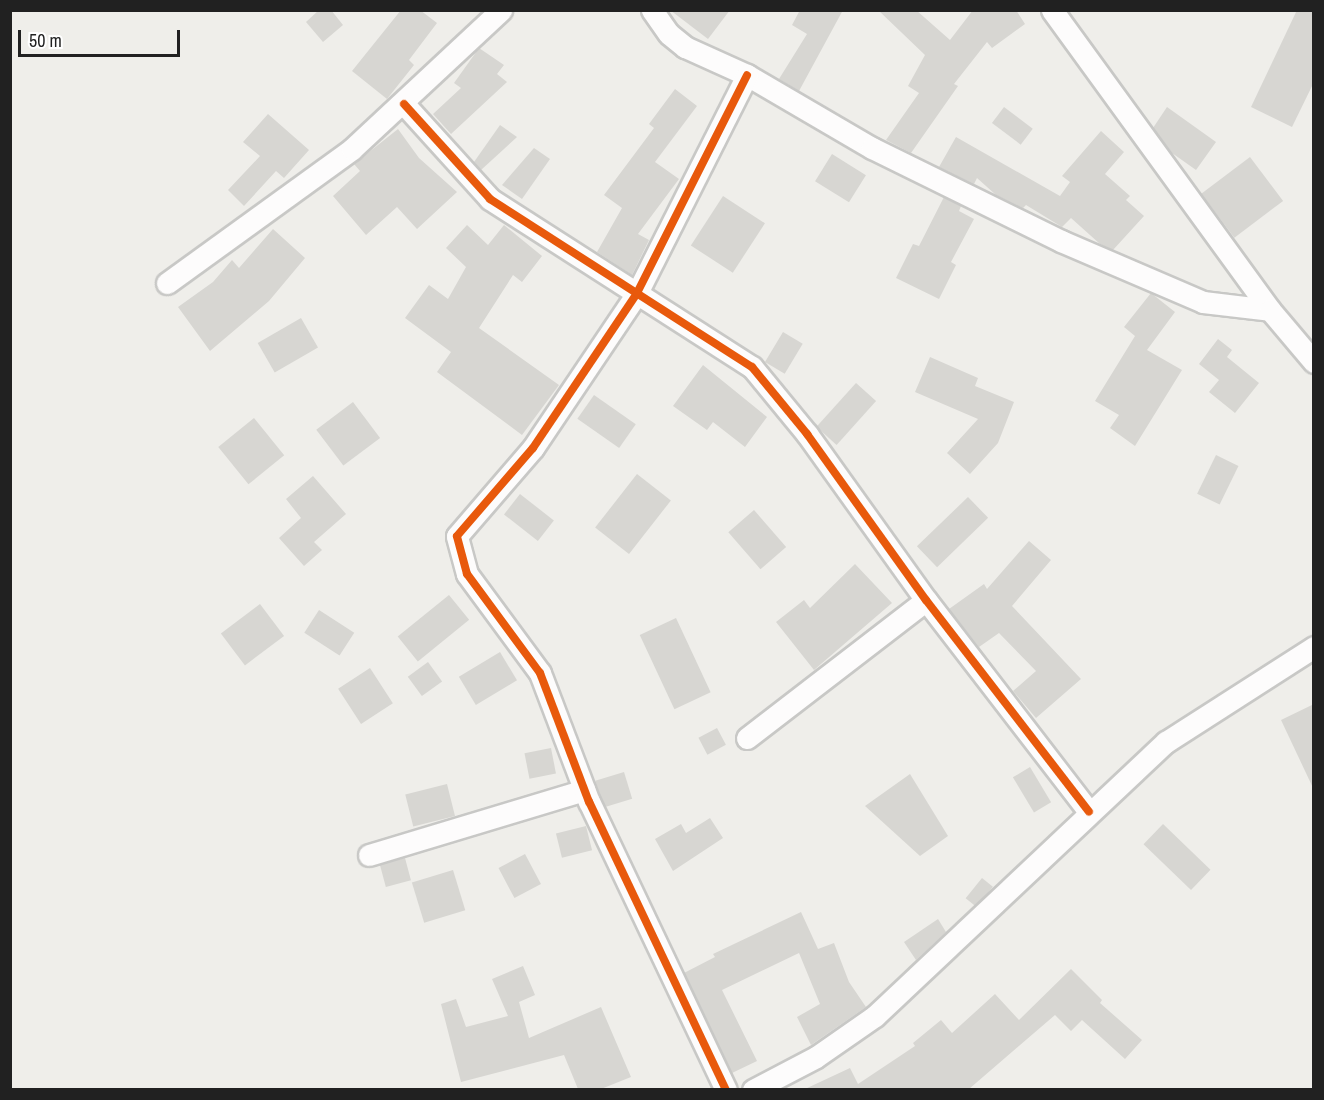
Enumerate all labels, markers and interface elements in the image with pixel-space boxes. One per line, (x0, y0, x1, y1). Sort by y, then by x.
scale bar (21, 18, 183, 56)
text: 50 m (29, 28, 62, 53)

